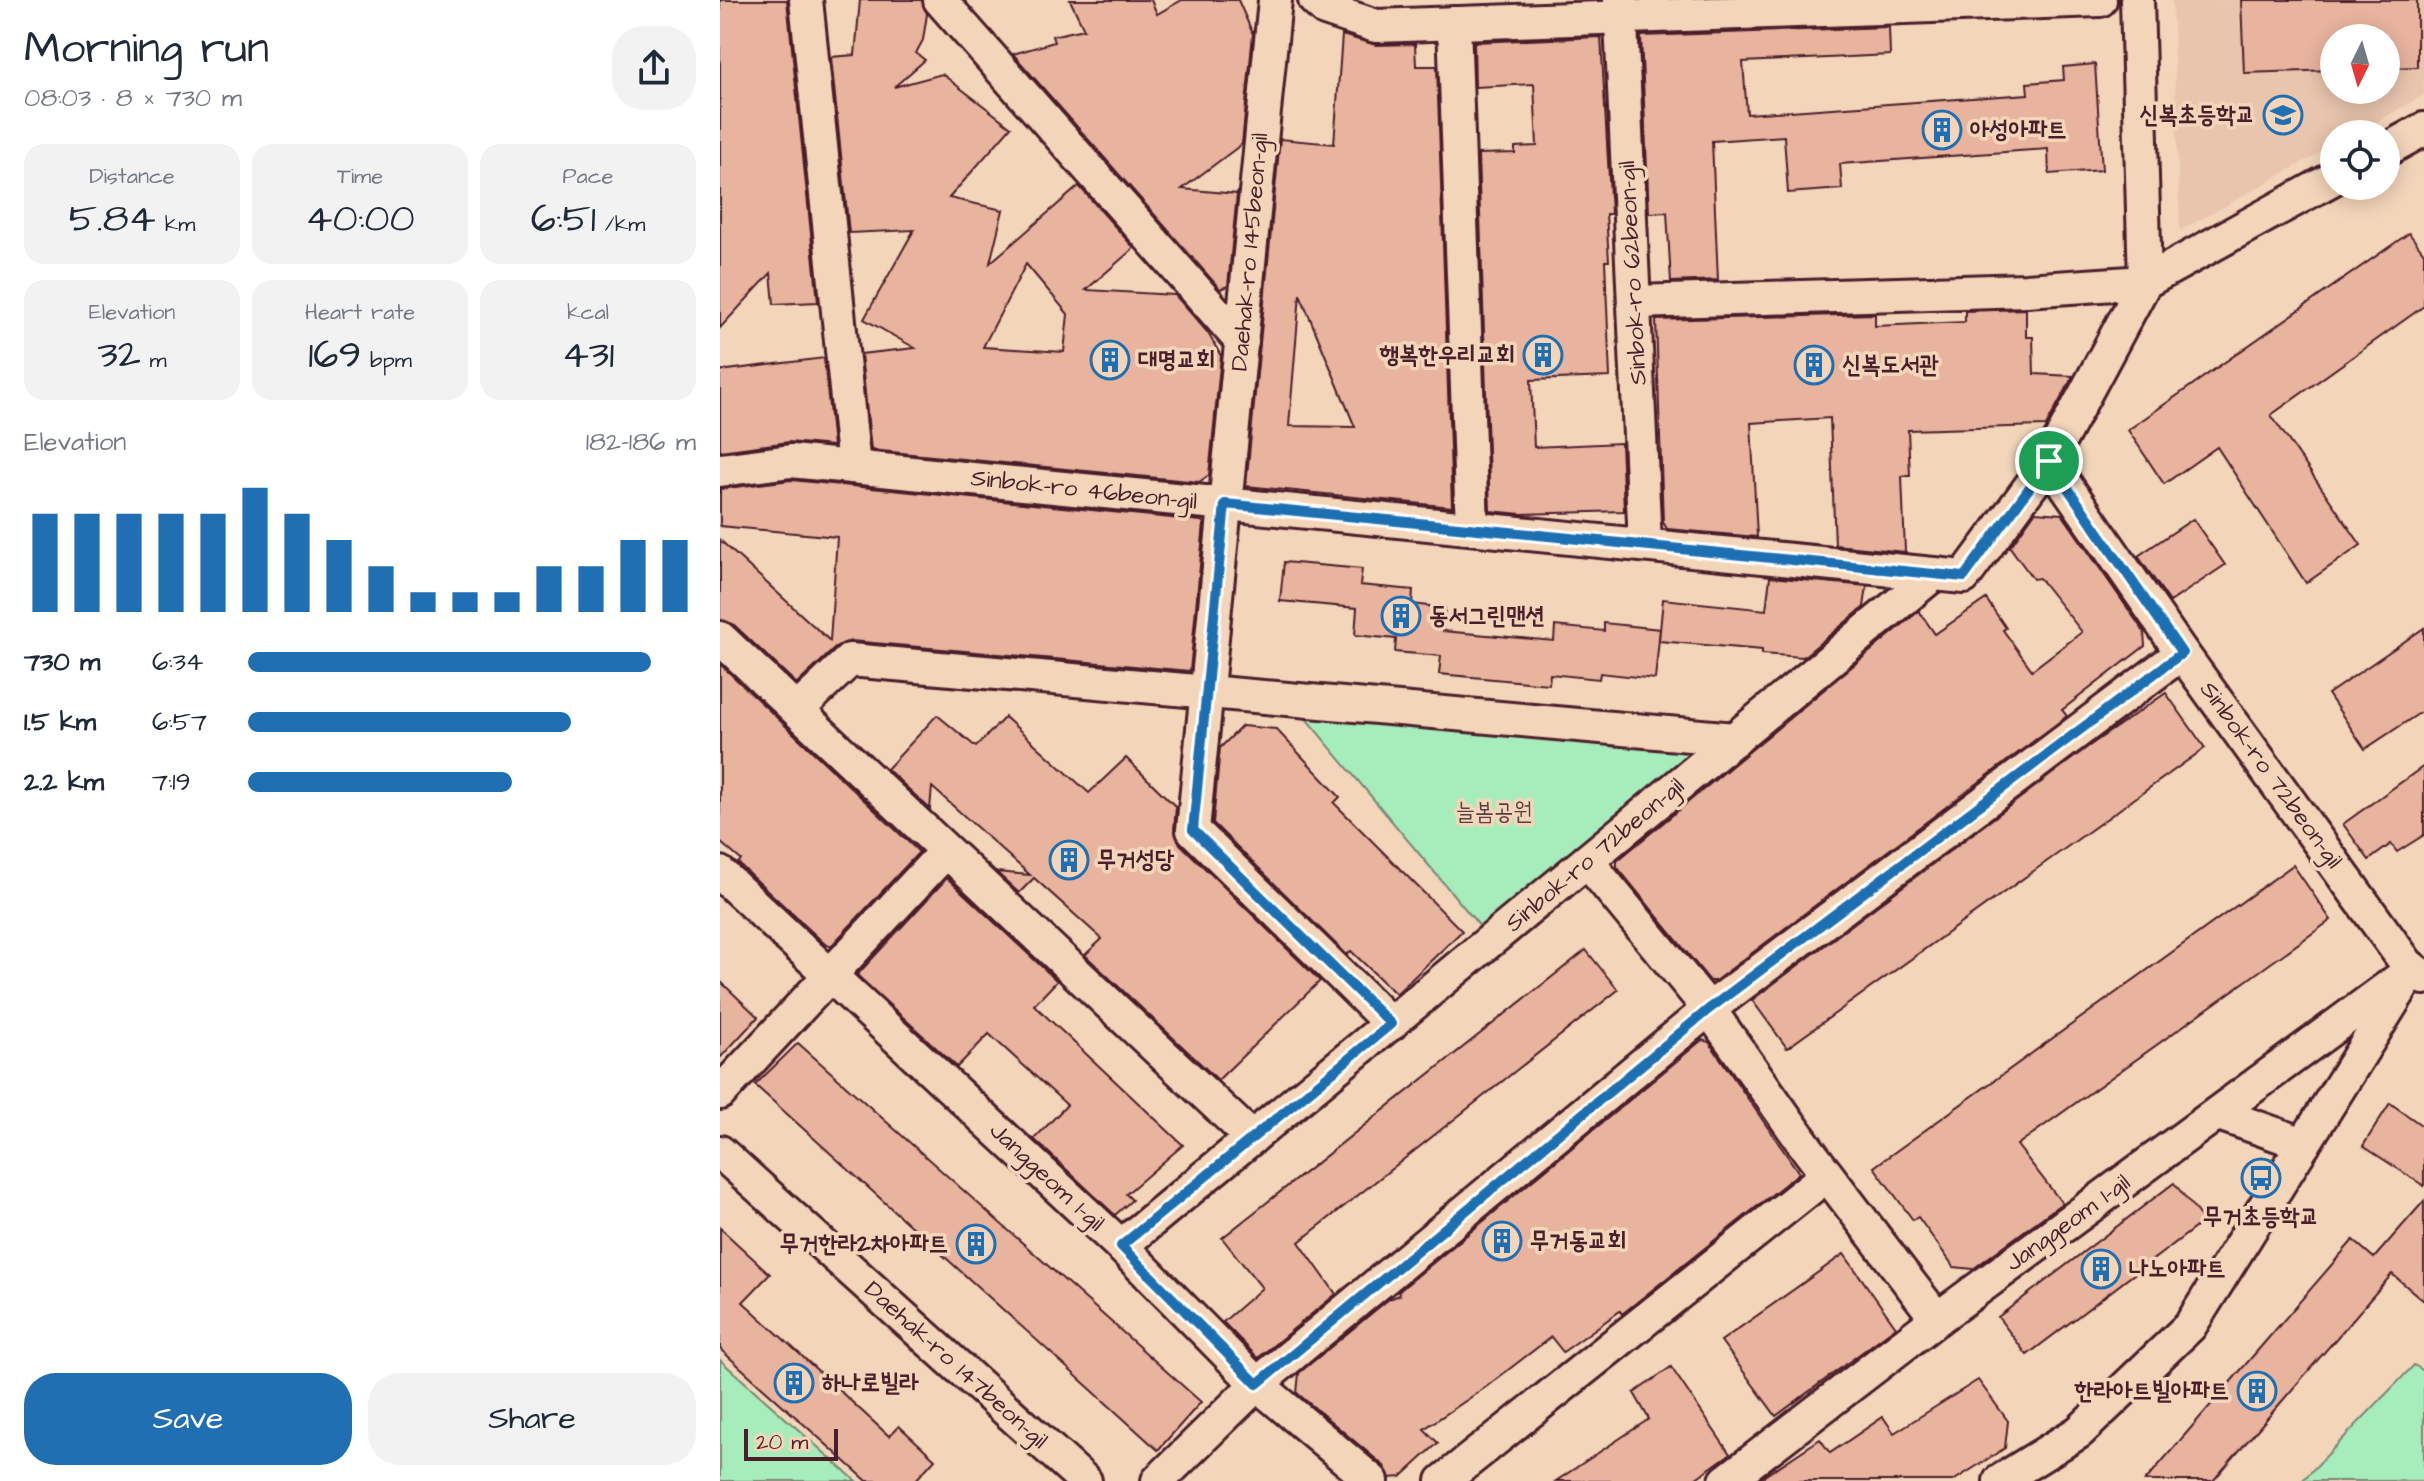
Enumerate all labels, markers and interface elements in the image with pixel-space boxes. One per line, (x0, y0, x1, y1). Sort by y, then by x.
text: Morning run (24, 19, 269, 80)
north arrow (2320, 24, 2400, 104)
map controls (2320, 24, 2400, 200)
button: share (612, 26, 696, 110)
text: 08:03 · 8 × 730 m (24, 80, 242, 116)
school or university icon: 신복초등학교 (2262, 94, 2304, 136)
place label: 신복초등학교 (2139, 98, 2255, 132)
building icon: 아성아파트 (1921, 109, 1963, 151)
place label: 아성아파트 (1970, 113, 2067, 147)
button: locate (2320, 120, 2400, 200)
street label: Daehak-ro 145beon-gil (1223, 131, 1278, 373)
street label: Sinbok-ro 62beon-gil (1610, 160, 1657, 386)
text: Distance (89, 161, 175, 192)
text: Time (337, 161, 383, 192)
text: Pace (562, 161, 614, 192)
text: 5.84 (69, 192, 156, 247)
text: 40:00 (305, 192, 415, 247)
text: 6:51 (531, 192, 596, 247)
text: km (156, 209, 195, 240)
text: /km (596, 209, 645, 240)
text: Elevation (89, 297, 175, 328)
text: Heart rate (305, 297, 415, 328)
text: kcal (567, 297, 609, 328)
text: 32 (97, 328, 141, 383)
text: 169 (308, 328, 361, 383)
text: 431 (562, 328, 614, 383)
building icon: 행복한우리교회 (1522, 334, 1564, 376)
place label: 행복한우리교회 (1379, 338, 1515, 372)
building icon: 대명교회 (1089, 339, 1131, 381)
place label: 대명교회 (1138, 343, 1215, 377)
building icon: 신복도서관 (1793, 344, 1835, 386)
text: m (141, 345, 167, 376)
text: bpm (361, 345, 412, 376)
place label: 신복도서관 (1842, 348, 1939, 382)
text: Elevation (24, 424, 126, 460)
text: 182–186 m (586, 424, 696, 460)
pin (2015, 427, 2083, 495)
icon: arrive (2027, 439, 2071, 483)
street label: Sinbok-ro 46beon-gil (969, 461, 1199, 520)
building icon: 동서그린맨션 (1380, 595, 1422, 637)
place label: 동서그린맨션 (1429, 599, 1545, 633)
text: 730 m (24, 644, 100, 680)
text: 6:34 (152, 644, 204, 680)
street label: Sinbok-ro 72beon-gil (2191, 674, 2351, 876)
text: 1.5 km (24, 704, 96, 740)
text: 6:57 (152, 704, 207, 740)
text: 2.2 km (24, 764, 104, 800)
text: 7:19 (152, 764, 190, 800)
street label: Sinbok-ro 72beon-gil (1498, 770, 1692, 941)
park label: 늘봄공원 (1455, 795, 1533, 829)
building icon: 무거성당 (1048, 839, 1090, 881)
place label: 무거성당 (1097, 843, 1175, 877)
street label: Janggeom 1-gil (981, 1115, 1112, 1240)
bus stop icon: 무거초등학교 (2240, 1157, 2282, 1199)
street label: Janggeom 1-gil (1999, 1166, 2138, 1281)
place label: 무거초등학교 (2203, 1200, 2319, 1234)
building icon: 무거동교회 (1481, 1220, 1523, 1262)
building icon: 무거한라2차아파트 (955, 1223, 997, 1265)
place label: 무거동교회 (1530, 1224, 1627, 1258)
place label: 무거한라2차아파트 (780, 1227, 948, 1261)
building icon: 나노아파트 (2080, 1248, 2122, 1290)
place label: 나노아파트 (2129, 1252, 2226, 1286)
street label: Daehak-ro 147beon-gil (856, 1273, 1055, 1458)
building icon: 하나로빌라 (773, 1362, 815, 1404)
place label: 하나로빌라 (822, 1366, 919, 1400)
building icon: 한라아트빌아파트 (2236, 1370, 2278, 1412)
button: Save (24, 1373, 352, 1465)
button: Share (368, 1373, 696, 1465)
place label: 한라아트빌아파트 (2074, 1374, 2229, 1408)
scale bar (744, 1425, 838, 1461)
text: 20 m (756, 1427, 808, 1458)

